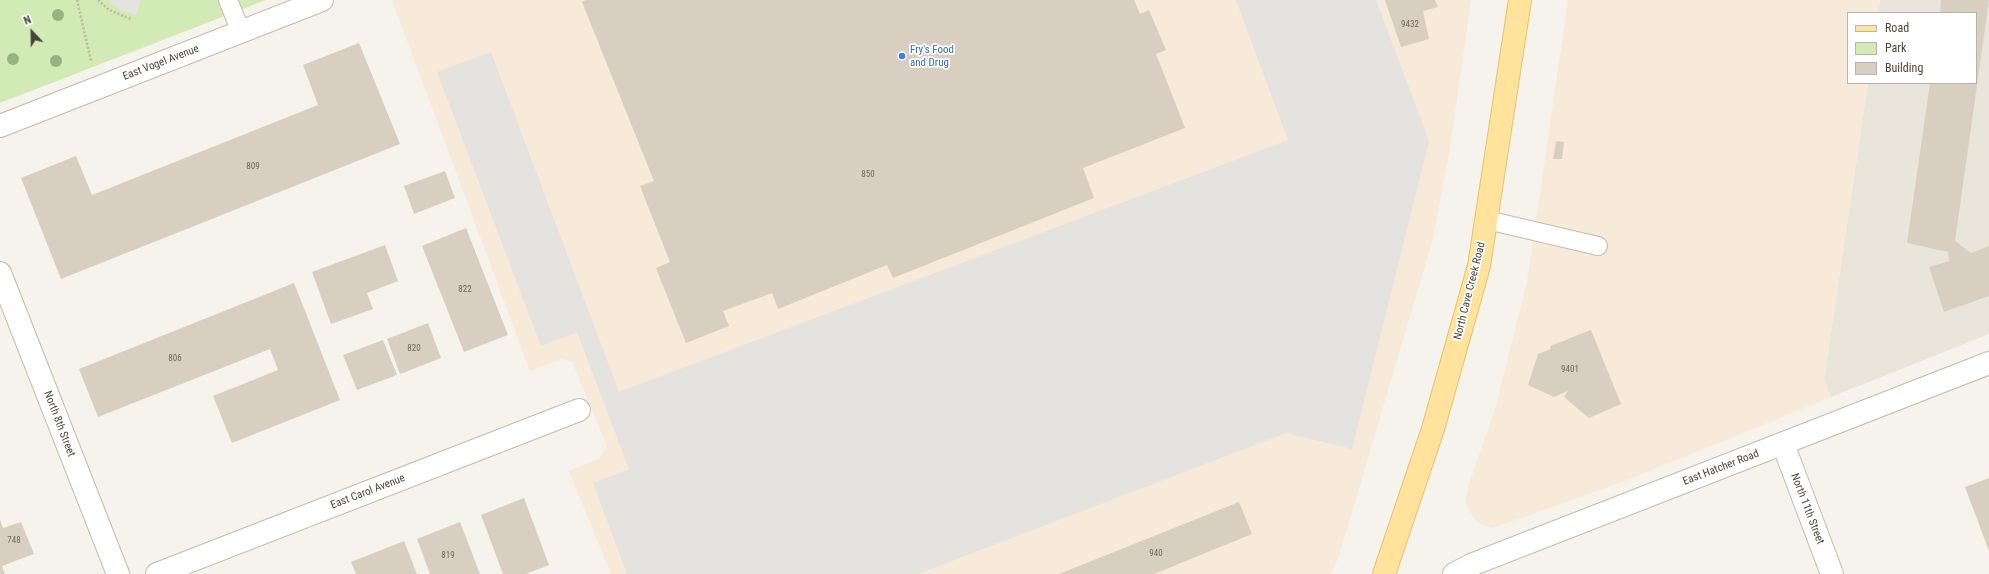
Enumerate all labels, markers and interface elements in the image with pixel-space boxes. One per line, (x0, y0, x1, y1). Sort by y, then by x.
north arrow (12, 12, 52, 52)
legend (1847, 12, 1977, 84)
text: N (22, 13, 33, 28)
house number: 9432 (1401, 20, 1419, 30)
text: Road (1885, 21, 1909, 35)
text: Park (1885, 41, 1906, 55)
street label: East Vogel Avenue (121, 42, 201, 84)
place label: Fry's Food and Drug (910, 43, 954, 69)
marker: Fry's Food and Drug (897, 51, 907, 61)
text: Building (1885, 61, 1923, 75)
house number: 809 (246, 162, 260, 172)
house number: 850 (861, 170, 875, 180)
street label: North Cave Creek Road (1451, 241, 1489, 341)
house number: 822 (458, 285, 472, 295)
house number: 820 (407, 344, 421, 354)
house number: 806 (168, 354, 182, 364)
house number: 9401 (1561, 365, 1579, 375)
street label: North 8th Street (40, 389, 78, 459)
street label: East Hatcher Road (1681, 447, 1761, 489)
street label: East Carol Avenue (329, 472, 407, 512)
street label: North 11th Street (1787, 472, 1827, 546)
house number: 748 (7, 536, 21, 546)
house number: 940 (1149, 549, 1163, 559)
house number: 819 (441, 551, 455, 561)

